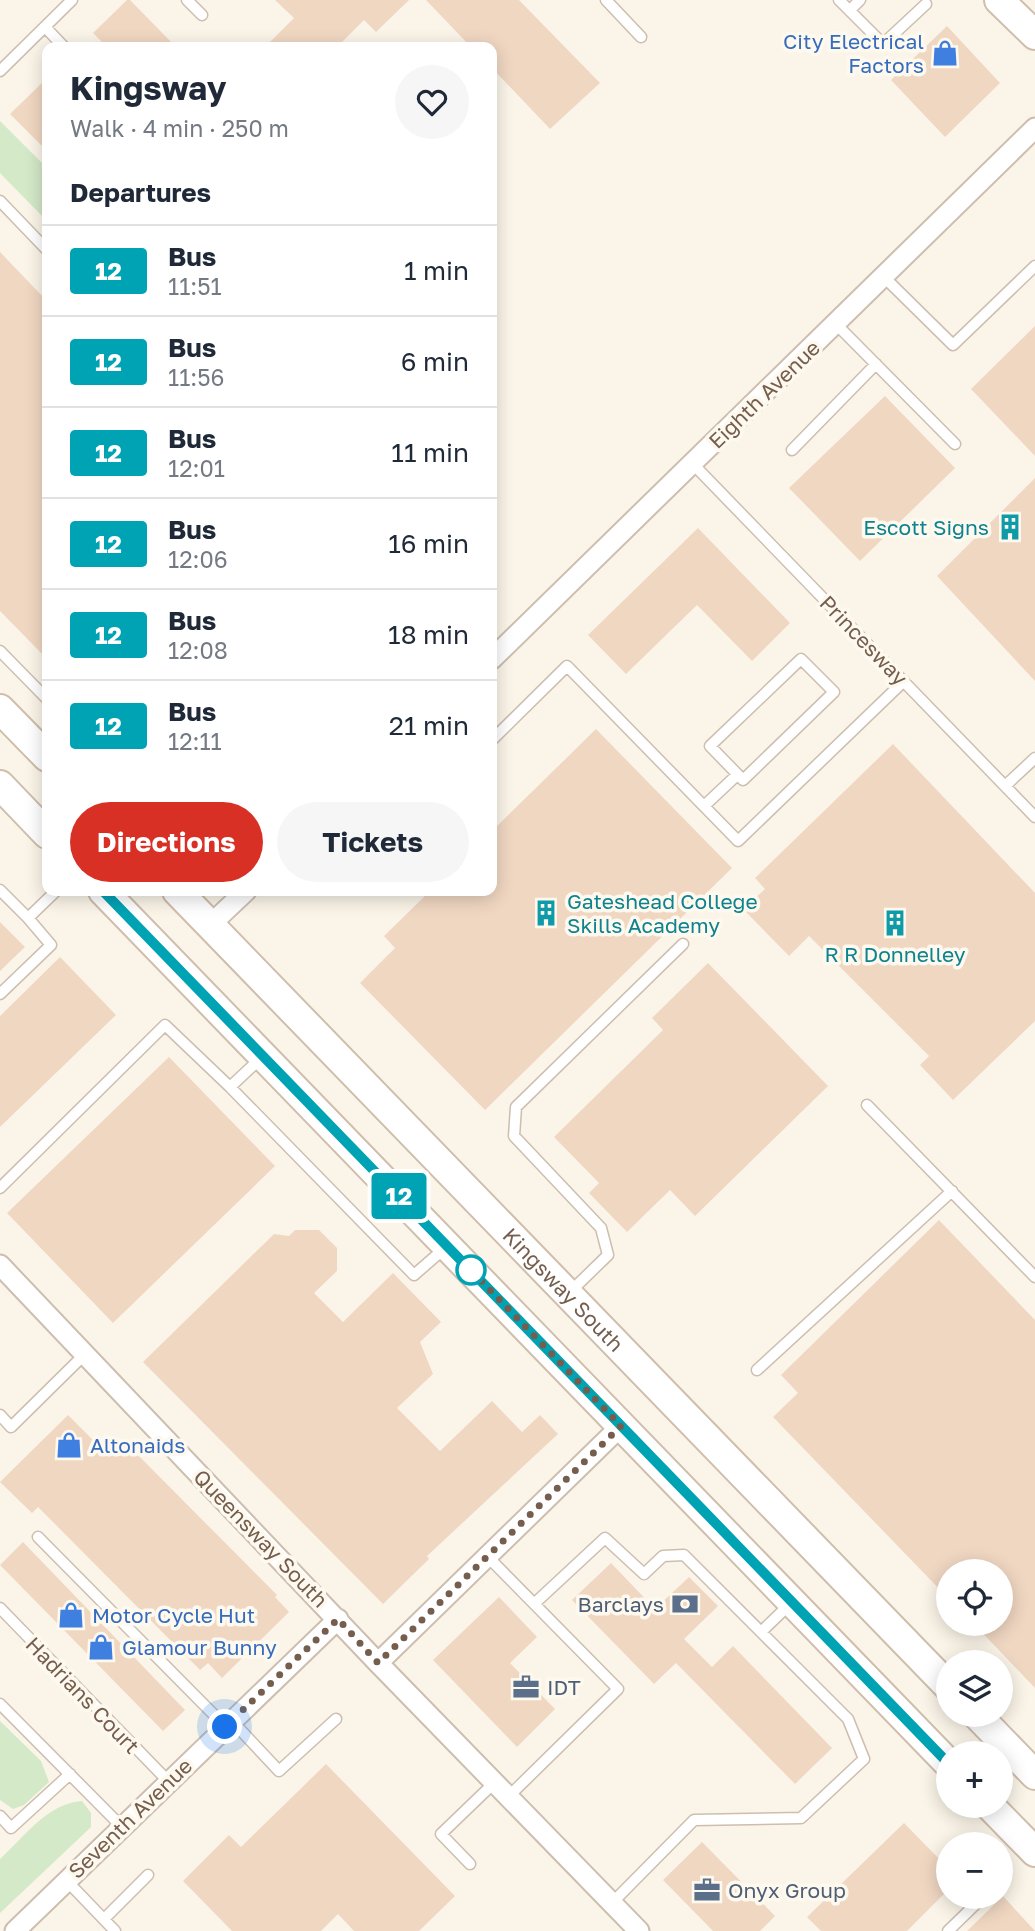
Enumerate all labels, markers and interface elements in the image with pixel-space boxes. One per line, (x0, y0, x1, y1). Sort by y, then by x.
place label: City Electrical Factors (783, 28, 924, 78)
shop icon: City Electrical Factors (930, 38, 960, 68)
button: heart (395, 65, 469, 139)
text: Kingsway (70, 68, 227, 107)
text: Walk · 4 min · 250 m (70, 114, 289, 142)
text: Departures (70, 177, 211, 208)
text: Bus (168, 241, 216, 272)
text: 1 min (404, 255, 469, 286)
text: 12 (95, 256, 122, 285)
text: 11:51 (168, 272, 222, 300)
text: Bus (168, 332, 216, 363)
street label: Eighth Avenue (703, 334, 825, 454)
text: 6 min (401, 346, 469, 377)
text: 12 (95, 347, 122, 376)
text: 11:56 (168, 363, 224, 391)
text: Bus (168, 423, 216, 454)
text: 11 min (391, 437, 469, 468)
text: 12 (95, 438, 122, 467)
text: 12:01 (168, 454, 225, 482)
building icon: Escott Signs (995, 512, 1025, 542)
text: Bus (168, 514, 216, 545)
place label: Escott Signs (863, 514, 989, 540)
text: 16 min (388, 528, 469, 559)
text: 12 (95, 529, 122, 558)
text: 12:06 (168, 545, 228, 573)
street label: Princesway (815, 590, 913, 691)
text: Bus (168, 605, 216, 636)
text: 18 min (388, 619, 469, 650)
text: 12 (95, 620, 122, 649)
text: 12:08 (168, 636, 228, 664)
text: Bus (168, 696, 216, 727)
text: 21 min (389, 710, 469, 741)
text: 12 (95, 711, 122, 740)
text: 12:11 (168, 727, 222, 755)
button: Directions (70, 802, 263, 882)
button: Tickets (277, 802, 469, 882)
place label: Gateshead College Skills Academy (567, 888, 758, 938)
building icon: Gateshead College Skills Academy (531, 898, 561, 928)
building icon: R R Donnelley (880, 908, 910, 938)
place label: R R Donnelley (824, 941, 966, 967)
line badge: 12 (368, 1173, 430, 1219)
text: 12 (386, 1181, 413, 1210)
street label: Kingsway South (498, 1222, 629, 1357)
unlabelled marker (456, 1255, 486, 1285)
shop icon: Altonaids (54, 1430, 84, 1460)
place label: Altonaids (90, 1432, 185, 1458)
street label: Queensway South (189, 1464, 333, 1612)
map controls (936, 1559, 1013, 1909)
button: locate (936, 1559, 1013, 1636)
bank icon: Barclays (670, 1589, 700, 1619)
place label: Barclays (578, 1591, 664, 1617)
shop icon: Motor Cycle Hut (56, 1600, 86, 1630)
place label: Motor Cycle Hut (92, 1602, 255, 1628)
street label: Hadrians Court (21, 1631, 145, 1759)
shop icon: Glamour Bunny (86, 1632, 116, 1662)
place label: Glamour Bunny (122, 1634, 277, 1660)
button: layers (936, 1650, 1013, 1727)
office icon: IDT (511, 1672, 541, 1702)
place label: IDT (547, 1674, 581, 1700)
your location (207, 1709, 242, 1744)
button: + (936, 1741, 1013, 1818)
street label: Seventh Avenue (63, 1752, 197, 1884)
button: − (936, 1832, 1013, 1909)
office icon: Onyx Group (692, 1875, 722, 1905)
place label: Onyx Group (728, 1877, 846, 1903)

